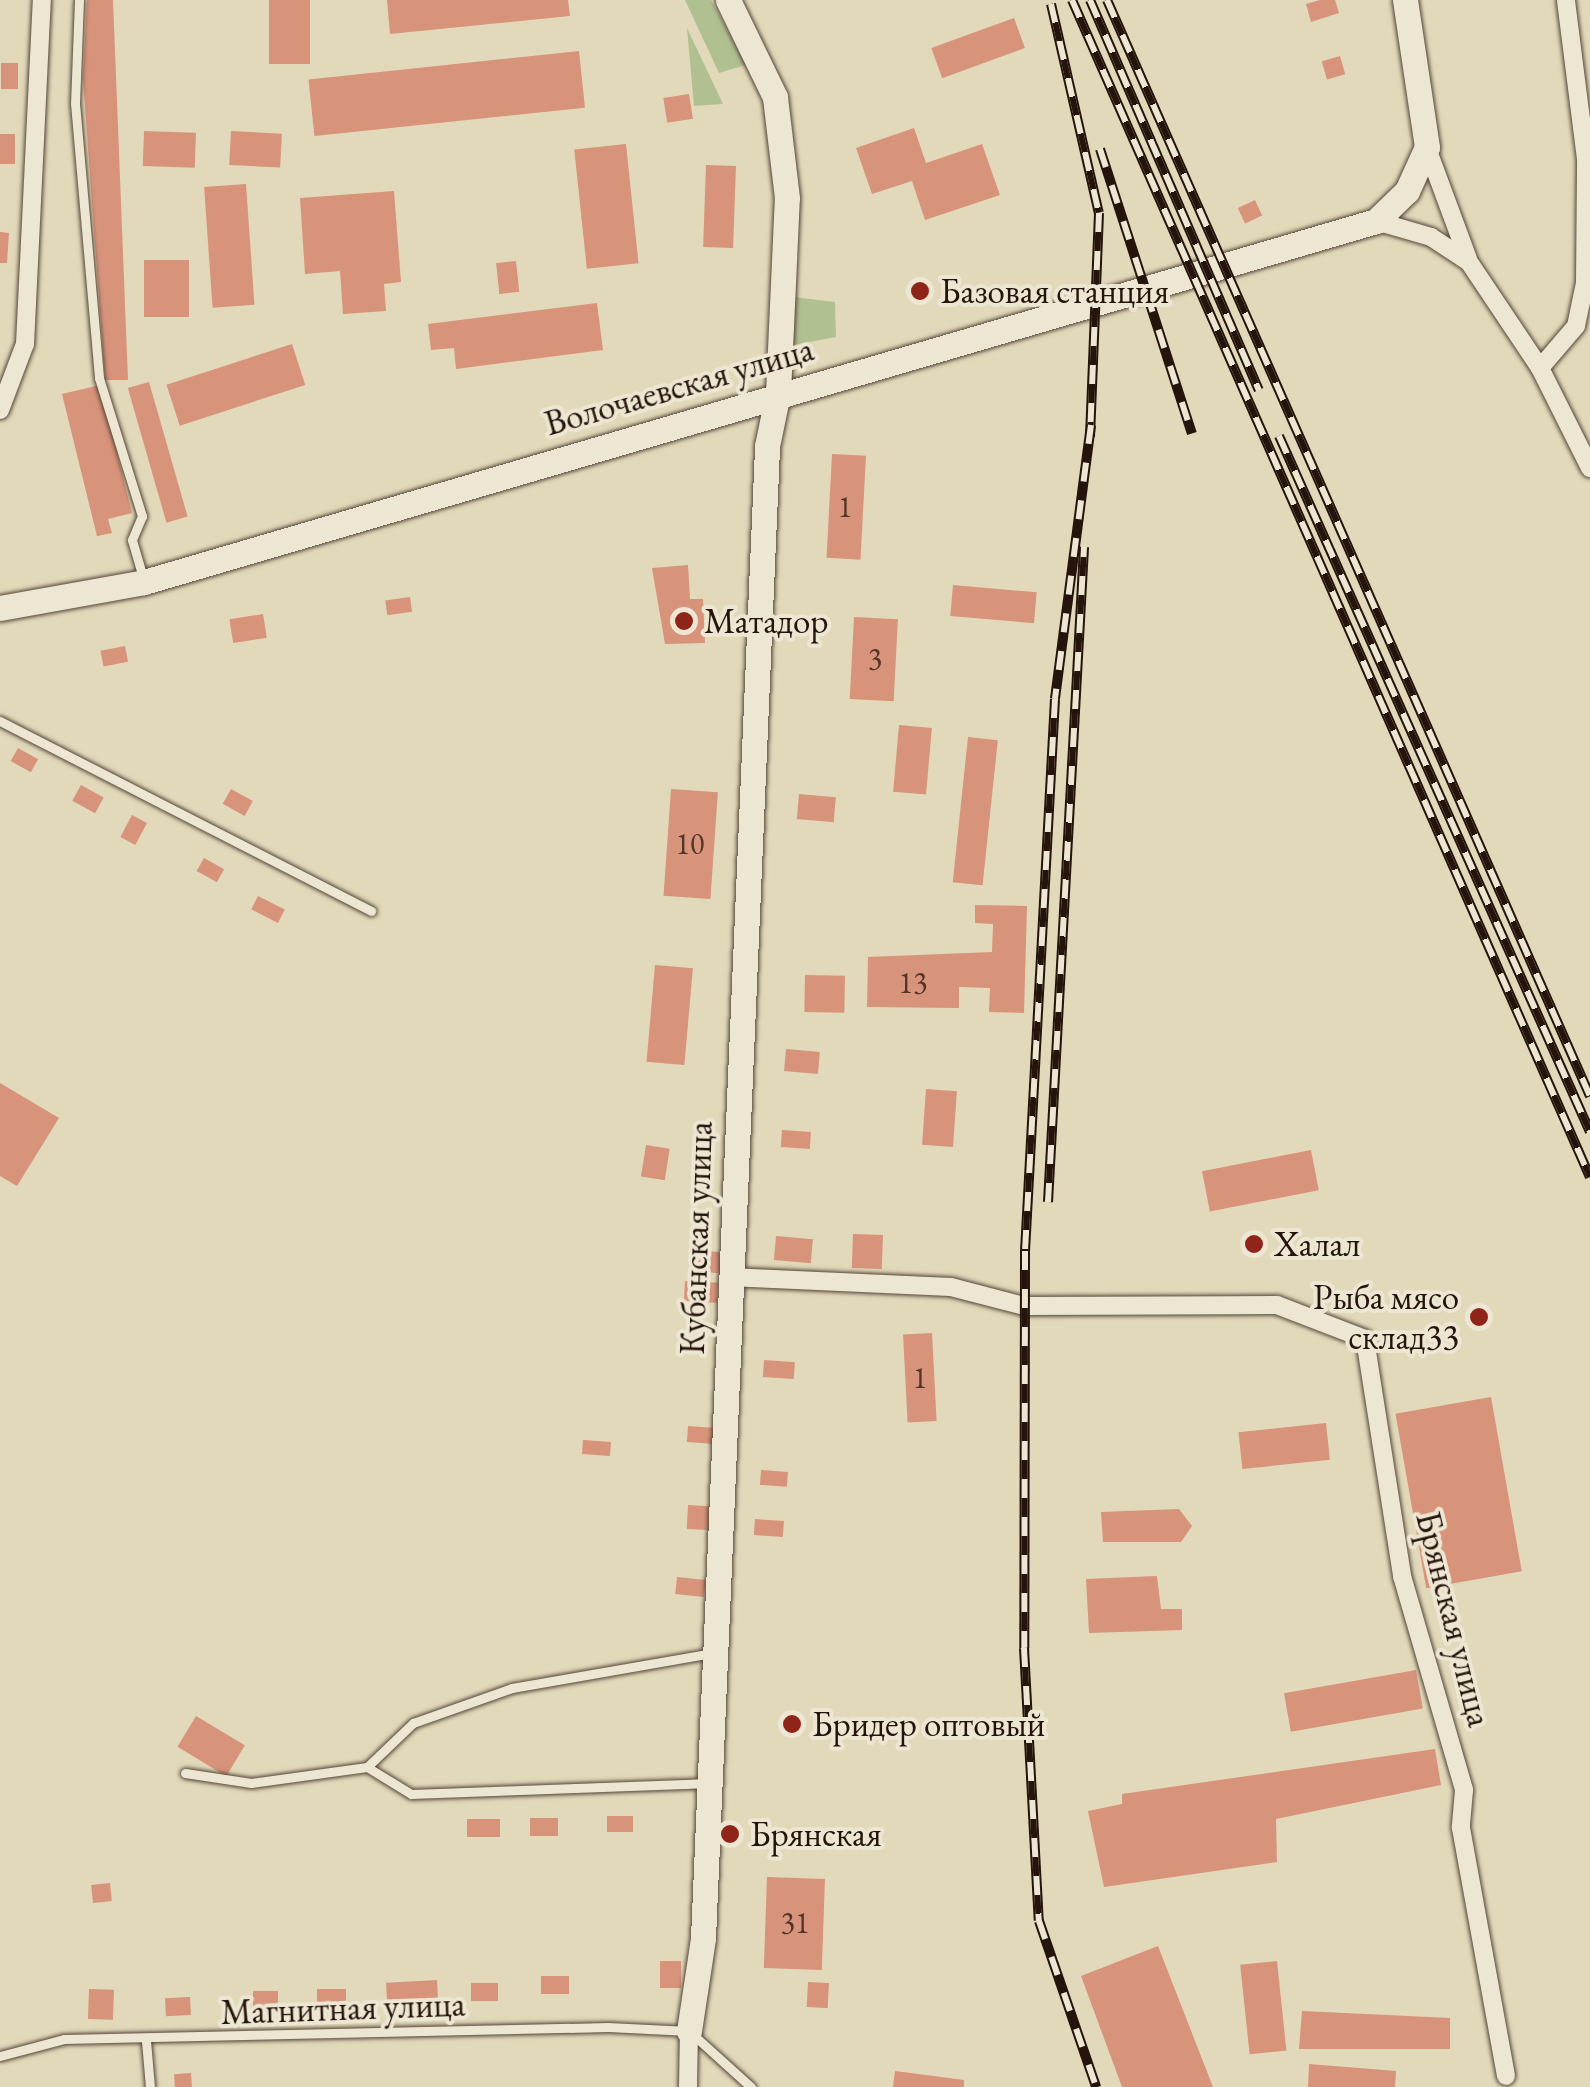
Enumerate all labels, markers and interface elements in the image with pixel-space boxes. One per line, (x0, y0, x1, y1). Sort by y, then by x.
place label: Базовая станция (940, 270, 1169, 312)
marker: Базовая станция (909, 280, 931, 302)
street label: Волочаевская улица (540, 328, 818, 444)
house number: 1 (838, 489, 852, 525)
place label: Матадор (704, 600, 829, 642)
marker: Матадор (673, 610, 695, 632)
house number: 3 (868, 641, 882, 677)
house number: 10 (676, 826, 704, 862)
house number: 13 (899, 965, 927, 1001)
street label: Кубанская улица (671, 1121, 721, 1355)
place label: Халал (1274, 1223, 1360, 1265)
marker: Халал (1243, 1233, 1265, 1255)
place label: Рыба мясо склад33 (1313, 1276, 1459, 1358)
marker: Рыба мясо склад33 (1468, 1306, 1490, 1328)
house number: 1 (913, 1360, 927, 1396)
street label: Брянская улица (1407, 1507, 1501, 1731)
place label: Бридер оптовый (812, 1703, 1045, 1745)
marker: Бридер оптовый (781, 1713, 803, 1735)
place label: Брянская (750, 1813, 882, 1855)
marker: Брянская (719, 1823, 741, 1845)
house number: 31 (781, 1905, 809, 1941)
street label: Магнитная улица (220, 1983, 466, 2033)

